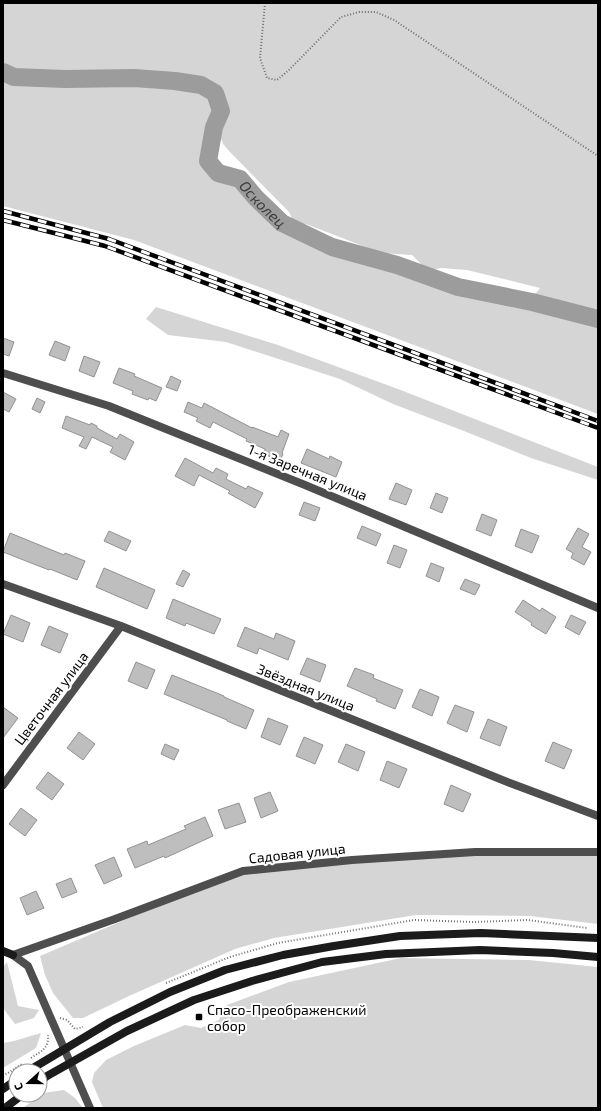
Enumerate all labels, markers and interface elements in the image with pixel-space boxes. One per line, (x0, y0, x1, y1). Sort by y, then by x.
water label: Осколец (236, 177, 290, 231)
street label: 1-я Заречная улица (246, 440, 370, 504)
street label: Цветочная улица (10, 648, 92, 748)
street label: Звёздная улица (255, 660, 357, 714)
street label: Садовая улица (248, 839, 346, 867)
place label: Спасо-Преображенский собор (207, 1001, 366, 1034)
marker: Спасо-Преображенский собор (194, 1012, 204, 1022)
north arrow (8, 1063, 48, 1103)
text: С (11, 1081, 25, 1092)

